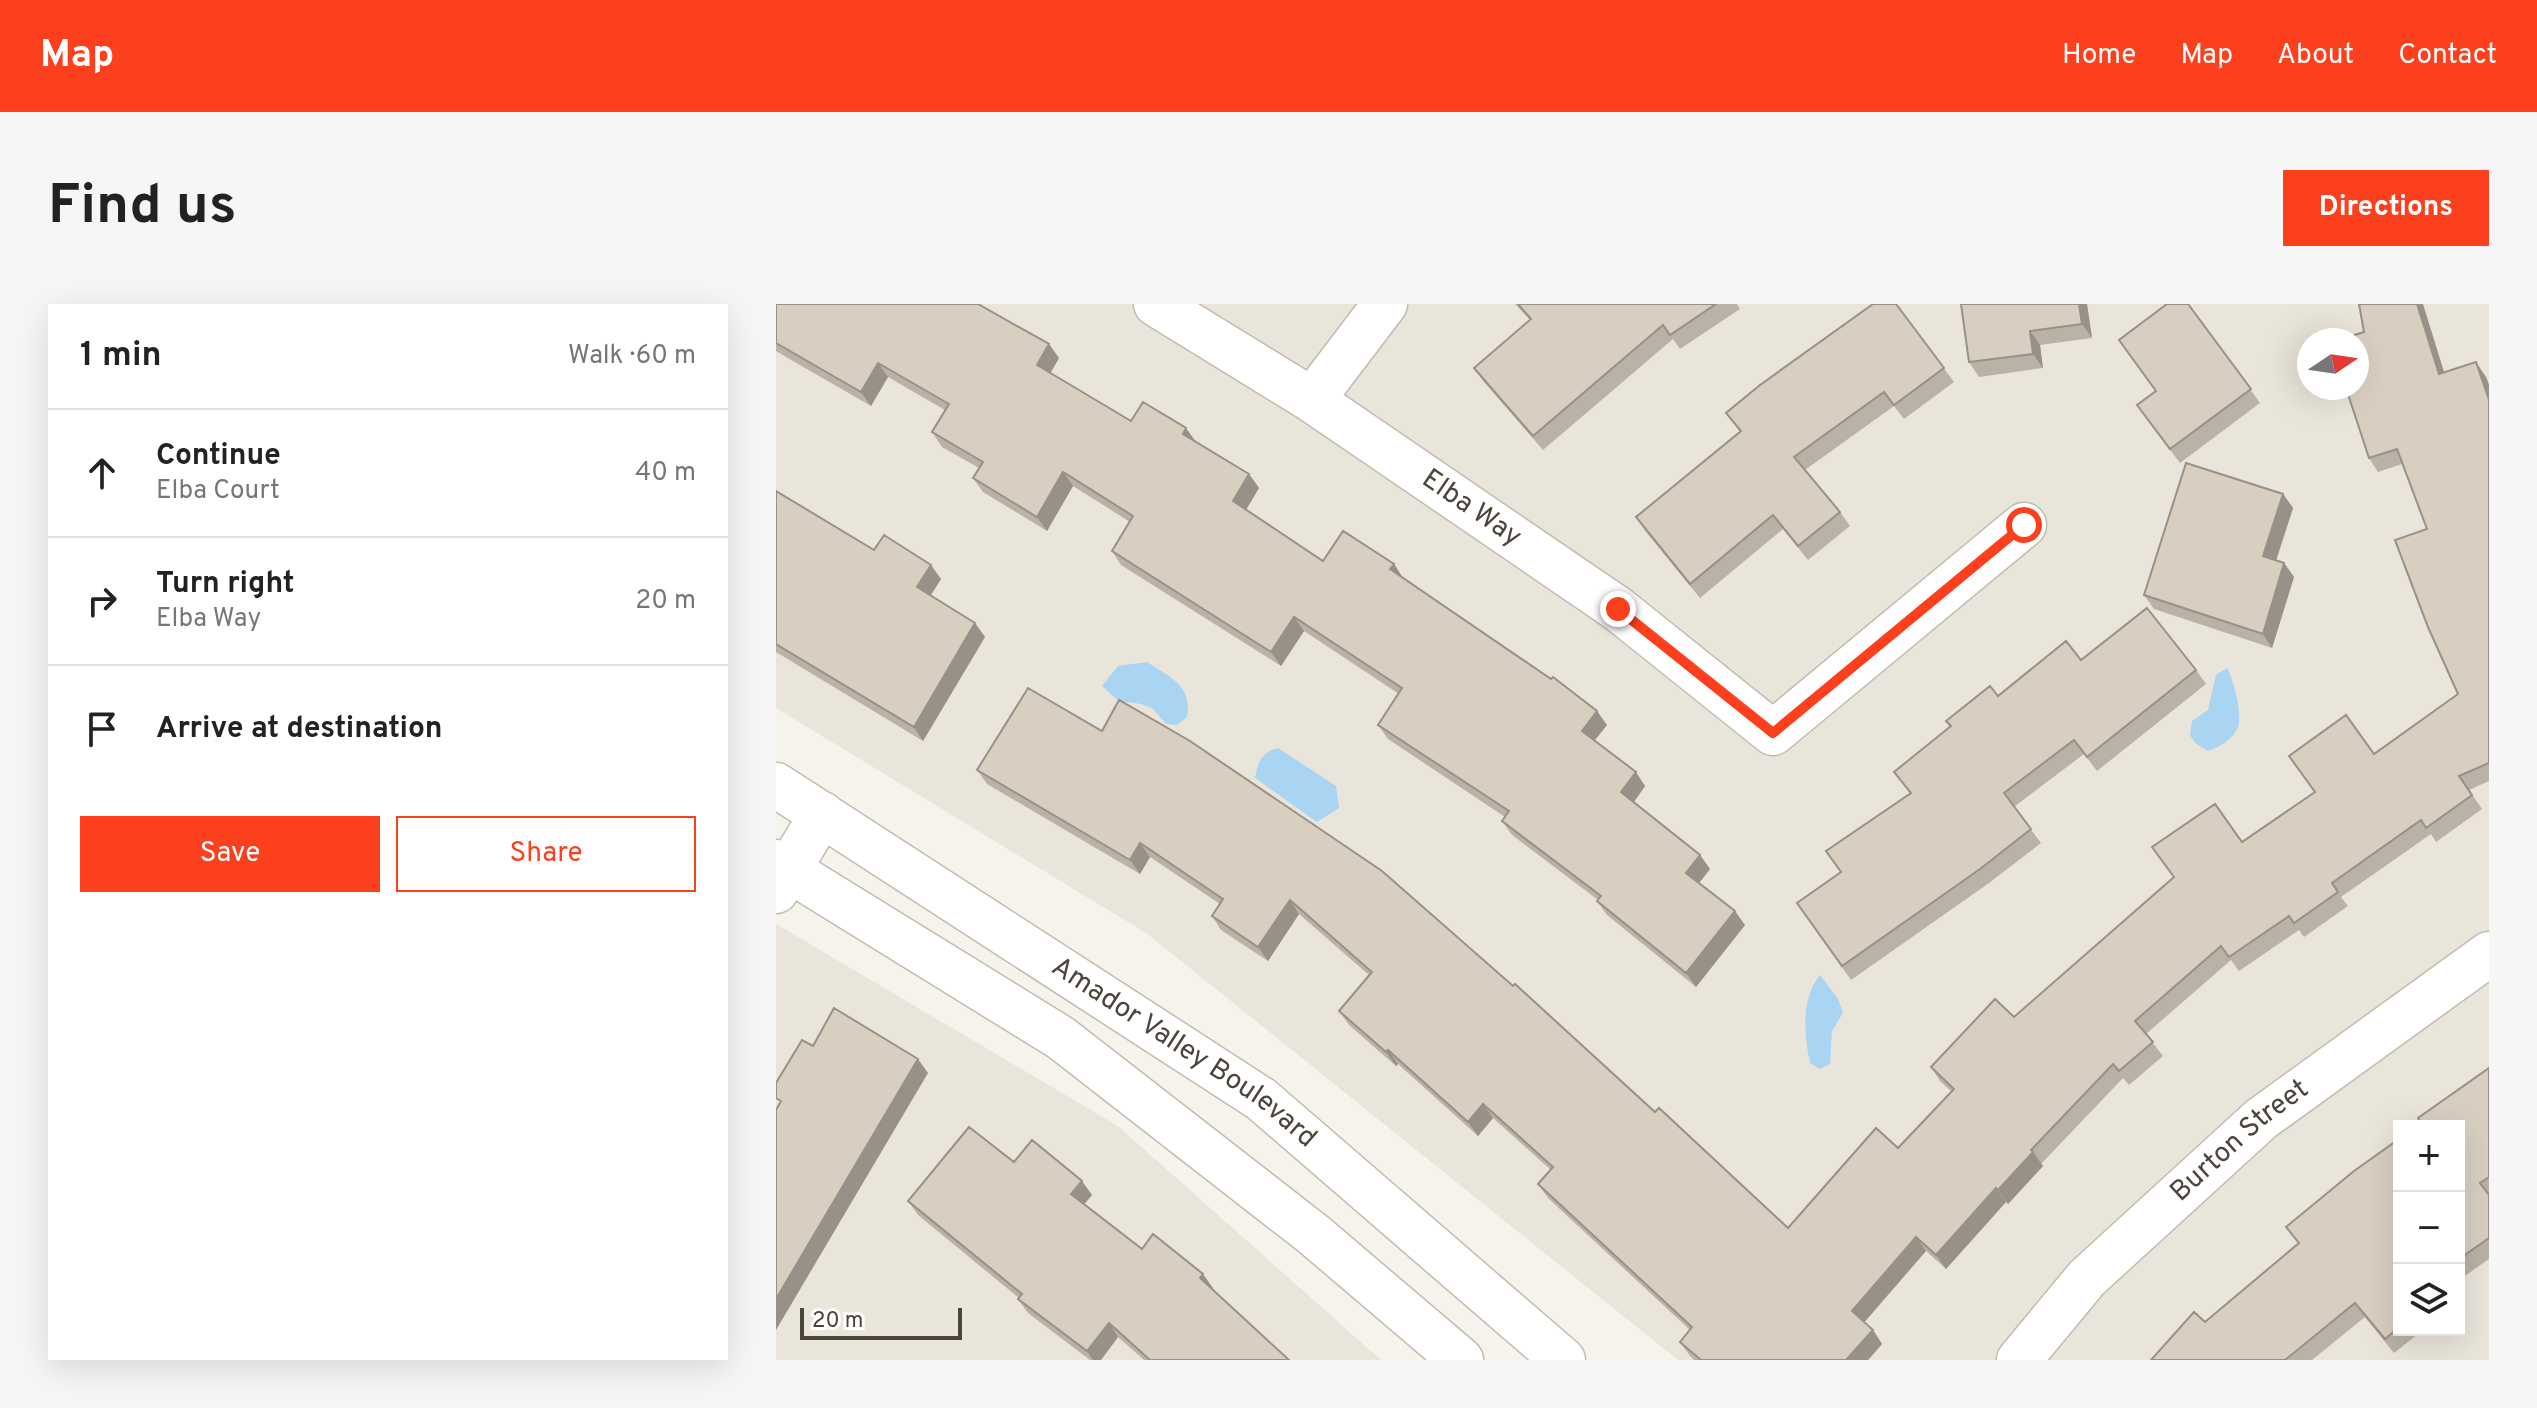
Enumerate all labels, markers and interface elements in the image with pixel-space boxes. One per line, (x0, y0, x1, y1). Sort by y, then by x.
text: Map (40, 32, 114, 81)
text: Home (2062, 38, 2136, 74)
text: Map (2180, 38, 2233, 74)
text: About (2277, 38, 2354, 74)
text: Contact (2398, 38, 2497, 74)
button: Directions (2283, 170, 2489, 246)
text: Find us (48, 173, 237, 243)
north arrow (2297, 328, 2369, 400)
text: 1 min (80, 335, 162, 378)
text: Walk · 60 m (568, 340, 696, 373)
text: Continue (156, 438, 281, 475)
icon: ahead (80, 451, 124, 495)
text: 40 m (635, 457, 696, 490)
street label: Elba Way (1414, 462, 1528, 556)
text: Elba Court (156, 475, 280, 508)
route start (2006, 507, 2042, 543)
text: Turn right (156, 566, 294, 603)
icon: right (80, 579, 124, 623)
text: 20 m (635, 585, 696, 618)
route end (1600, 591, 1636, 627)
text: Elba Way (156, 603, 261, 636)
icon: arrive (80, 707, 124, 751)
text: Arrive at destination (156, 711, 442, 748)
button: Save (80, 816, 380, 892)
button: Share (396, 816, 696, 892)
street label: Amador Valley Boulevard (1044, 950, 1324, 1157)
street label: Burton Street (2163, 1072, 2316, 1210)
map controls (2393, 1120, 2465, 1336)
button: + (2393, 1120, 2465, 1192)
button: − (2393, 1192, 2465, 1264)
button: layers (2393, 1264, 2465, 1336)
scale bar (800, 1304, 962, 1340)
text: 20 m (812, 1308, 863, 1335)

